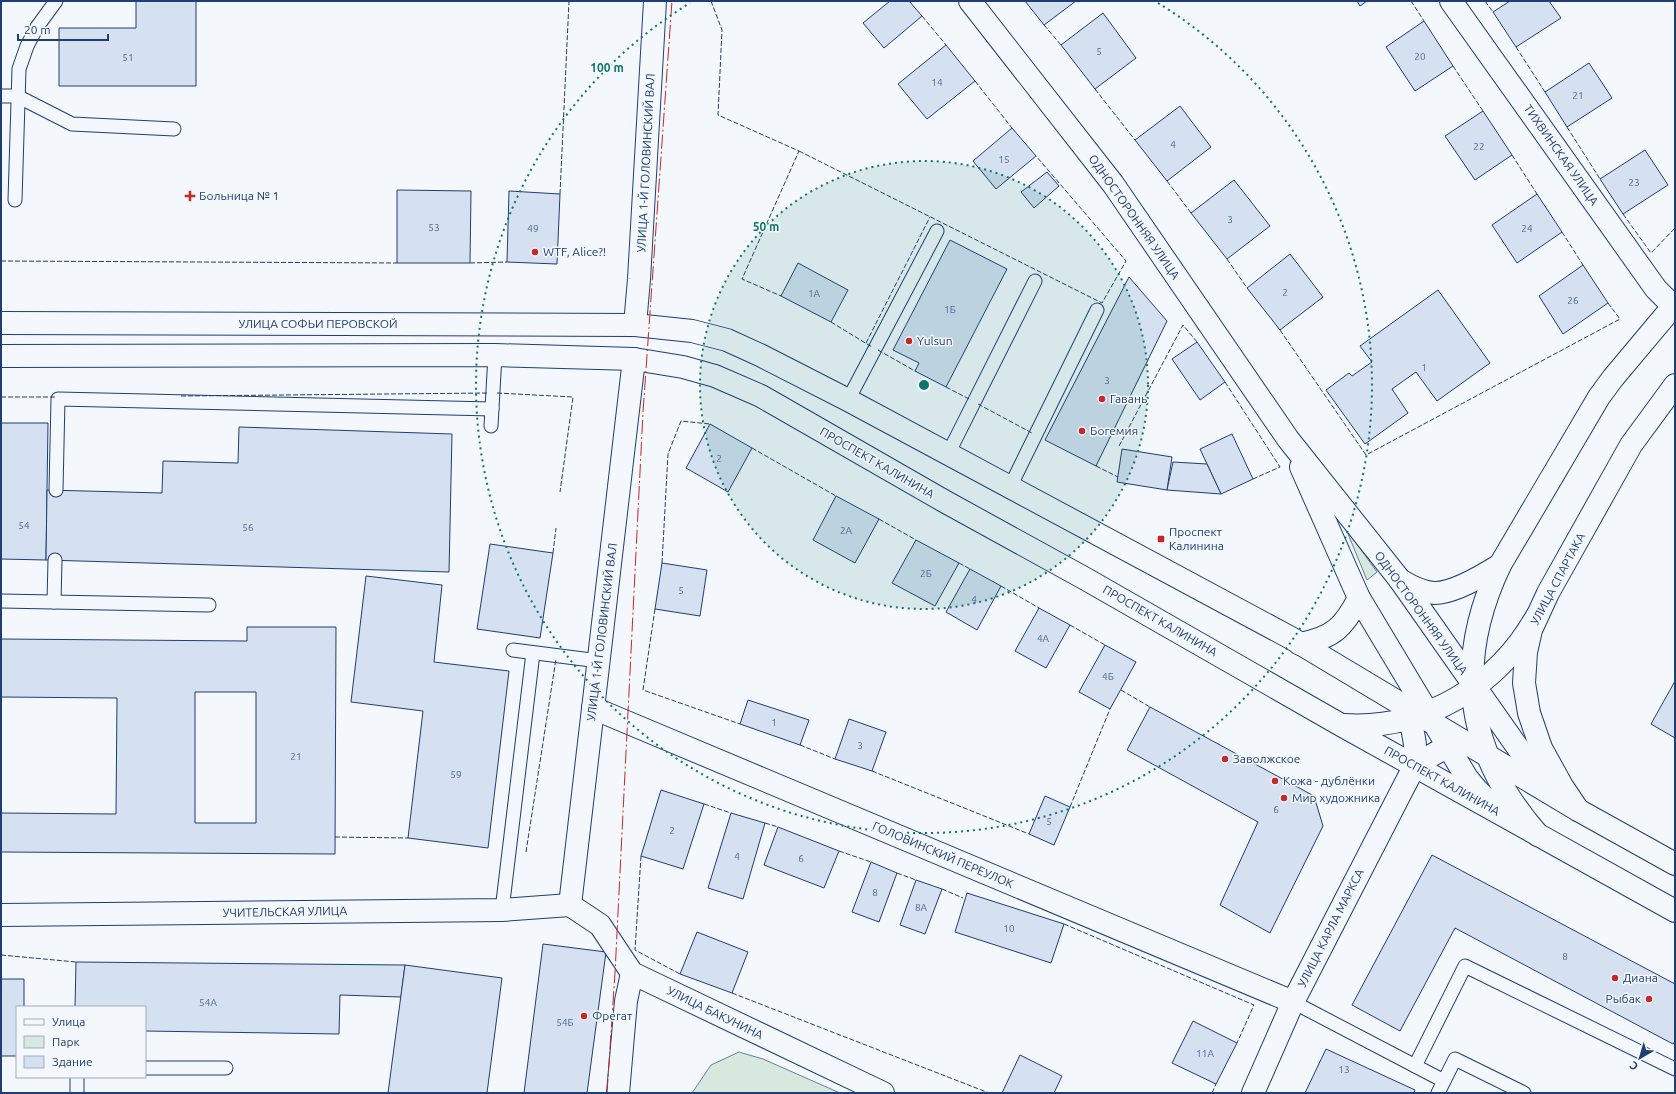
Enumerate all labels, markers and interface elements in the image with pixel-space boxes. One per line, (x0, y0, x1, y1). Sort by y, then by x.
scale bar (18, 16, 108, 42)
text: 20 m (24, 23, 51, 36)
house number: 5 (1096, 46, 1102, 57)
house number: 20 (1414, 51, 1426, 62)
house number: 51 (122, 52, 134, 63)
text: 100 m (590, 61, 624, 74)
street label: УЛИЦА 1-Й ГОЛОВИНСКИЙ ВАЛ (634, 73, 657, 253)
house number: 14 (931, 77, 943, 88)
house number: 21 (1572, 90, 1584, 101)
street label: ТИХВИНСКАЯ УЛИЦА (1522, 102, 1601, 208)
house number: 4 (1170, 139, 1176, 150)
house number: 22 (1473, 141, 1485, 152)
street label: ОДНОСТОРОННЯЯ УЛИЦА (1086, 152, 1183, 282)
house number: 15 (998, 154, 1010, 165)
house number: 23 (1628, 177, 1640, 188)
place label: Больница № 1 (199, 189, 279, 202)
marker: Больница № 1 (184, 190, 196, 202)
house number: 3 (1227, 214, 1233, 225)
text: 50 m (753, 220, 779, 233)
house number: 53 (428, 222, 440, 233)
house number: 49 (527, 223, 539, 234)
house number: 24 (1521, 223, 1533, 234)
place label: WTF, Alice?! (543, 245, 606, 258)
marker: WTF, Alice?! (530, 247, 540, 257)
house number: 2 (1282, 287, 1288, 298)
house number: 1А (808, 288, 821, 299)
house number: 26 (1567, 295, 1579, 306)
house number: 1Б (944, 304, 956, 315)
street label: УЛИЦА СОФЬИ ПЕРОВСКОЙ (238, 317, 398, 330)
place label: Yulsun (917, 334, 953, 347)
marker: Yulsun (904, 336, 914, 346)
house number: 1 (1421, 362, 1427, 373)
house number: 3 (1104, 375, 1110, 386)
centre of rings (917, 378, 931, 392)
place label: Гавань (1110, 392, 1147, 405)
marker: Гавань (1097, 394, 1107, 404)
place label: Богемия (1090, 424, 1138, 437)
street label: ПРОСПЕКТ КАЛИНИНА (818, 425, 937, 501)
marker: Богемия (1077, 426, 1087, 436)
house number: 2 (716, 453, 722, 464)
house number: 54 (18, 520, 30, 531)
house number: 56 (242, 522, 254, 533)
house number: 2А (840, 525, 853, 536)
place label: Проспект Калинина (1169, 525, 1224, 552)
street label: УЛИЦА СПАРТАКА (1528, 530, 1587, 627)
marker: Проспект Калинина (1156, 534, 1166, 544)
street label: УЛИЦА 1-Й ГОЛОВИНСКИЙ ВАЛ (584, 542, 619, 722)
street label: ОДНОСТОРОННЯЯ УЛИЦА (1372, 549, 1471, 677)
house number: 2Б (920, 568, 932, 579)
street label: ПРОСПЕКТ КАЛИНИНА (1101, 583, 1220, 659)
house number: 5 (678, 585, 684, 596)
house number: 4 (971, 594, 977, 605)
house number: 4А (1037, 633, 1050, 644)
house number: 4Б (1102, 671, 1114, 682)
house number: 1 (771, 717, 777, 728)
house number: 3 (857, 740, 863, 751)
street label: ПРОСПЕКТ КАЛИНИНА (1382, 743, 1502, 818)
house number: 21 (290, 751, 302, 762)
place label: Заволжское (1233, 752, 1300, 765)
marker: Заволжское (1220, 754, 1230, 764)
house number: 59 (450, 769, 462, 780)
place label: Кожа - дублёнки (1283, 774, 1375, 787)
marker: Кожа - дублёнки (1270, 776, 1280, 786)
place label: Мир художника (1292, 791, 1380, 804)
marker: Мир художника (1279, 793, 1289, 803)
house number: 6 (1273, 804, 1279, 815)
house number: 5 (1046, 816, 1052, 827)
street label: ГОЛОВИНСКИЙ ПЕРЕУЛОК (871, 819, 1016, 890)
house number: 2 (669, 825, 675, 836)
house number: 4 (734, 851, 740, 862)
house number: 6 (798, 853, 804, 864)
street label: УЛИЦА КАРЛА МАРКСА (1295, 866, 1366, 989)
house number: 8 (872, 887, 878, 898)
house number: 8А (915, 902, 928, 913)
street label: УЧИТЕЛЬСКАЯ УЛИЦА (223, 904, 348, 919)
house number: 10 (1003, 923, 1015, 934)
house number: 8 (1562, 951, 1568, 962)
place label: Диана (1623, 971, 1658, 984)
marker: Диана (1610, 973, 1620, 983)
street label: УЛИЦА БАКУНИНА (665, 984, 765, 1041)
place label: Рыбак (1606, 992, 1641, 1005)
marker: Рыбак (1644, 994, 1654, 1004)
house number: 54А (199, 997, 217, 1008)
legend (16, 1006, 146, 1078)
place label: Фрегат (592, 1009, 633, 1022)
marker: Фрегат (579, 1011, 589, 1021)
text: Улица (52, 1015, 85, 1028)
house number: 54Б (556, 1017, 574, 1028)
text: Парк (52, 1035, 80, 1048)
north arrow (1620, 1038, 1660, 1078)
house number: 11А (1196, 1048, 1214, 1059)
text: Здание (52, 1055, 93, 1068)
text: С (1627, 1059, 1640, 1073)
house number: 13 (1338, 1064, 1350, 1075)

